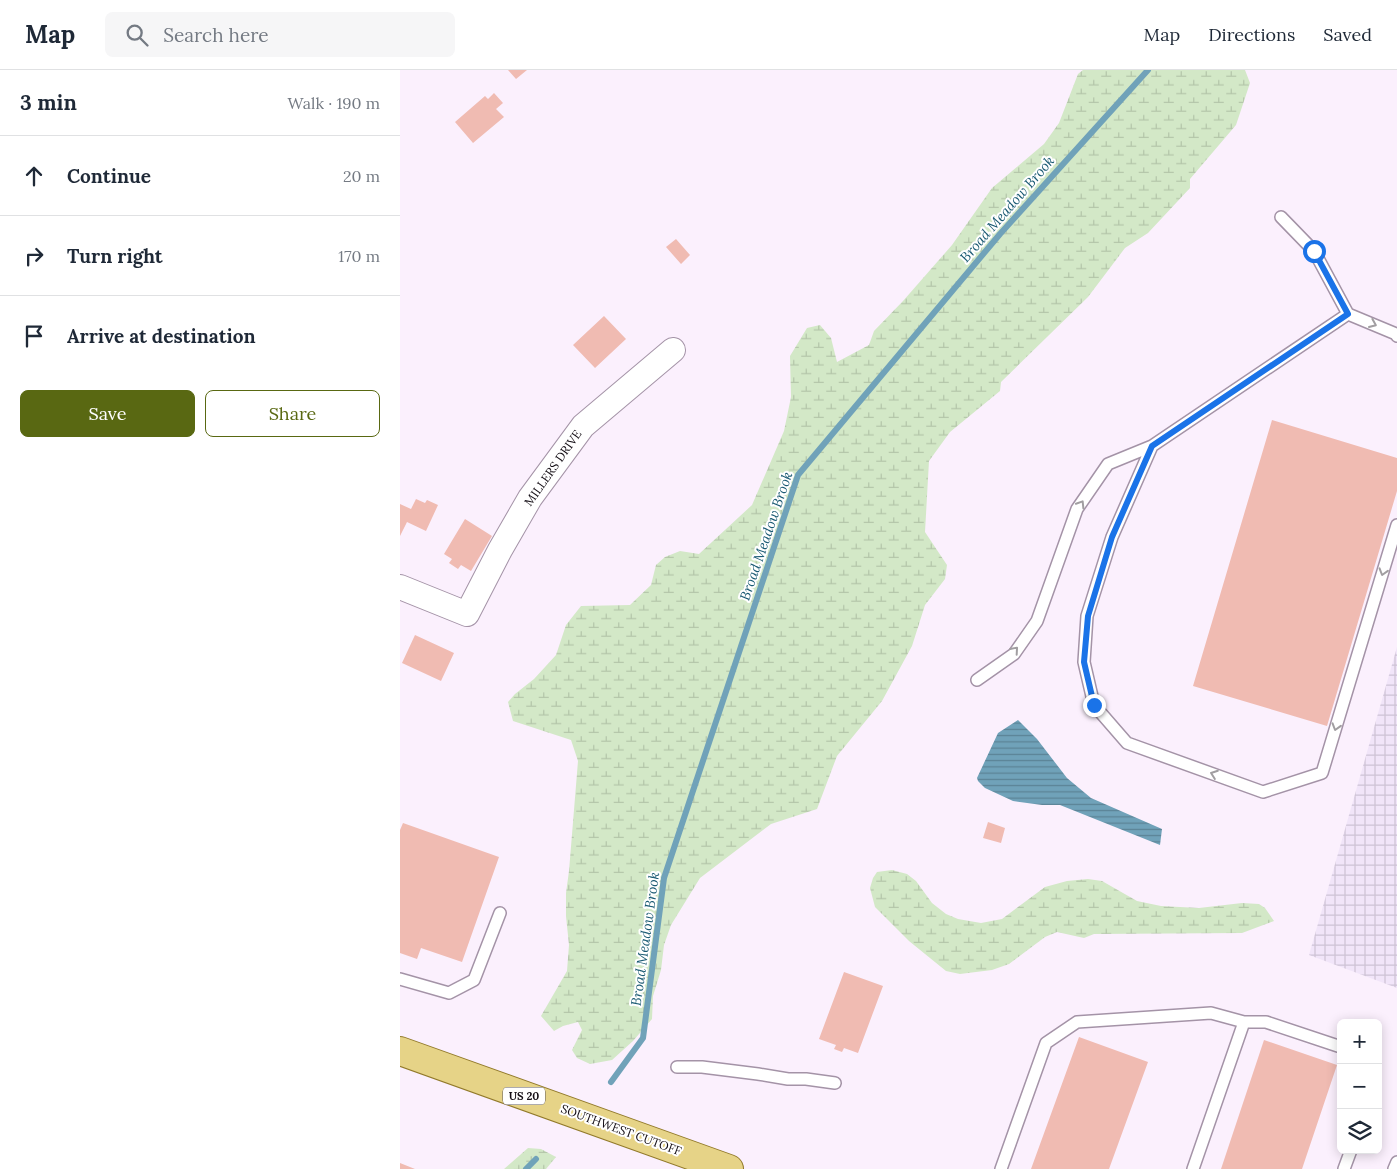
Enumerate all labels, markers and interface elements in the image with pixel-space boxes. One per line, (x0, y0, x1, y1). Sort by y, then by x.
search box (105, 12, 455, 57)
text: Map (25, 19, 75, 50)
icon: search (123, 21, 151, 49)
text: Search here (163, 23, 269, 47)
text: Map (1144, 23, 1180, 46)
text: Directions (1208, 23, 1295, 46)
text: Saved (1323, 23, 1372, 46)
text: 3 min (20, 89, 77, 116)
text: Walk · 190 m (288, 93, 380, 113)
water label: Broad Meadow Brook (956, 152, 1058, 266)
icon: ahead (20, 162, 48, 190)
text: Continue (67, 164, 151, 188)
text: 20 m (343, 166, 380, 186)
route start (1303, 240, 1326, 263)
icon: right (20, 242, 48, 270)
text: Turn right (67, 244, 163, 268)
text: 170 m (338, 246, 380, 266)
one-way arrow (1368, 318, 1377, 329)
icon: arrive (20, 322, 48, 350)
text: Arrive at destination (67, 324, 256, 348)
button: Save (20, 390, 195, 437)
button: Share (205, 390, 380, 437)
street label: MILLERS DRIVE (521, 427, 584, 509)
water label: Broad Meadow Brook (736, 469, 796, 603)
one-way arrow (1075, 500, 1085, 509)
one-way arrow (1378, 567, 1388, 575)
one-way arrow (1009, 647, 1018, 656)
route end (1083, 694, 1106, 717)
one-way arrow (1332, 723, 1342, 731)
one-way arrow (1210, 770, 1218, 780)
water label: Broad Meadow Brook (627, 871, 663, 1007)
map controls (1337, 1019, 1382, 1154)
button: + (1337, 1019, 1382, 1064)
button: − (1337, 1064, 1382, 1109)
road number: US 20 (503, 1088, 545, 1104)
street label: SOUTHWEST CUTOFF (559, 1101, 684, 1158)
button: layers (1337, 1109, 1382, 1154)

